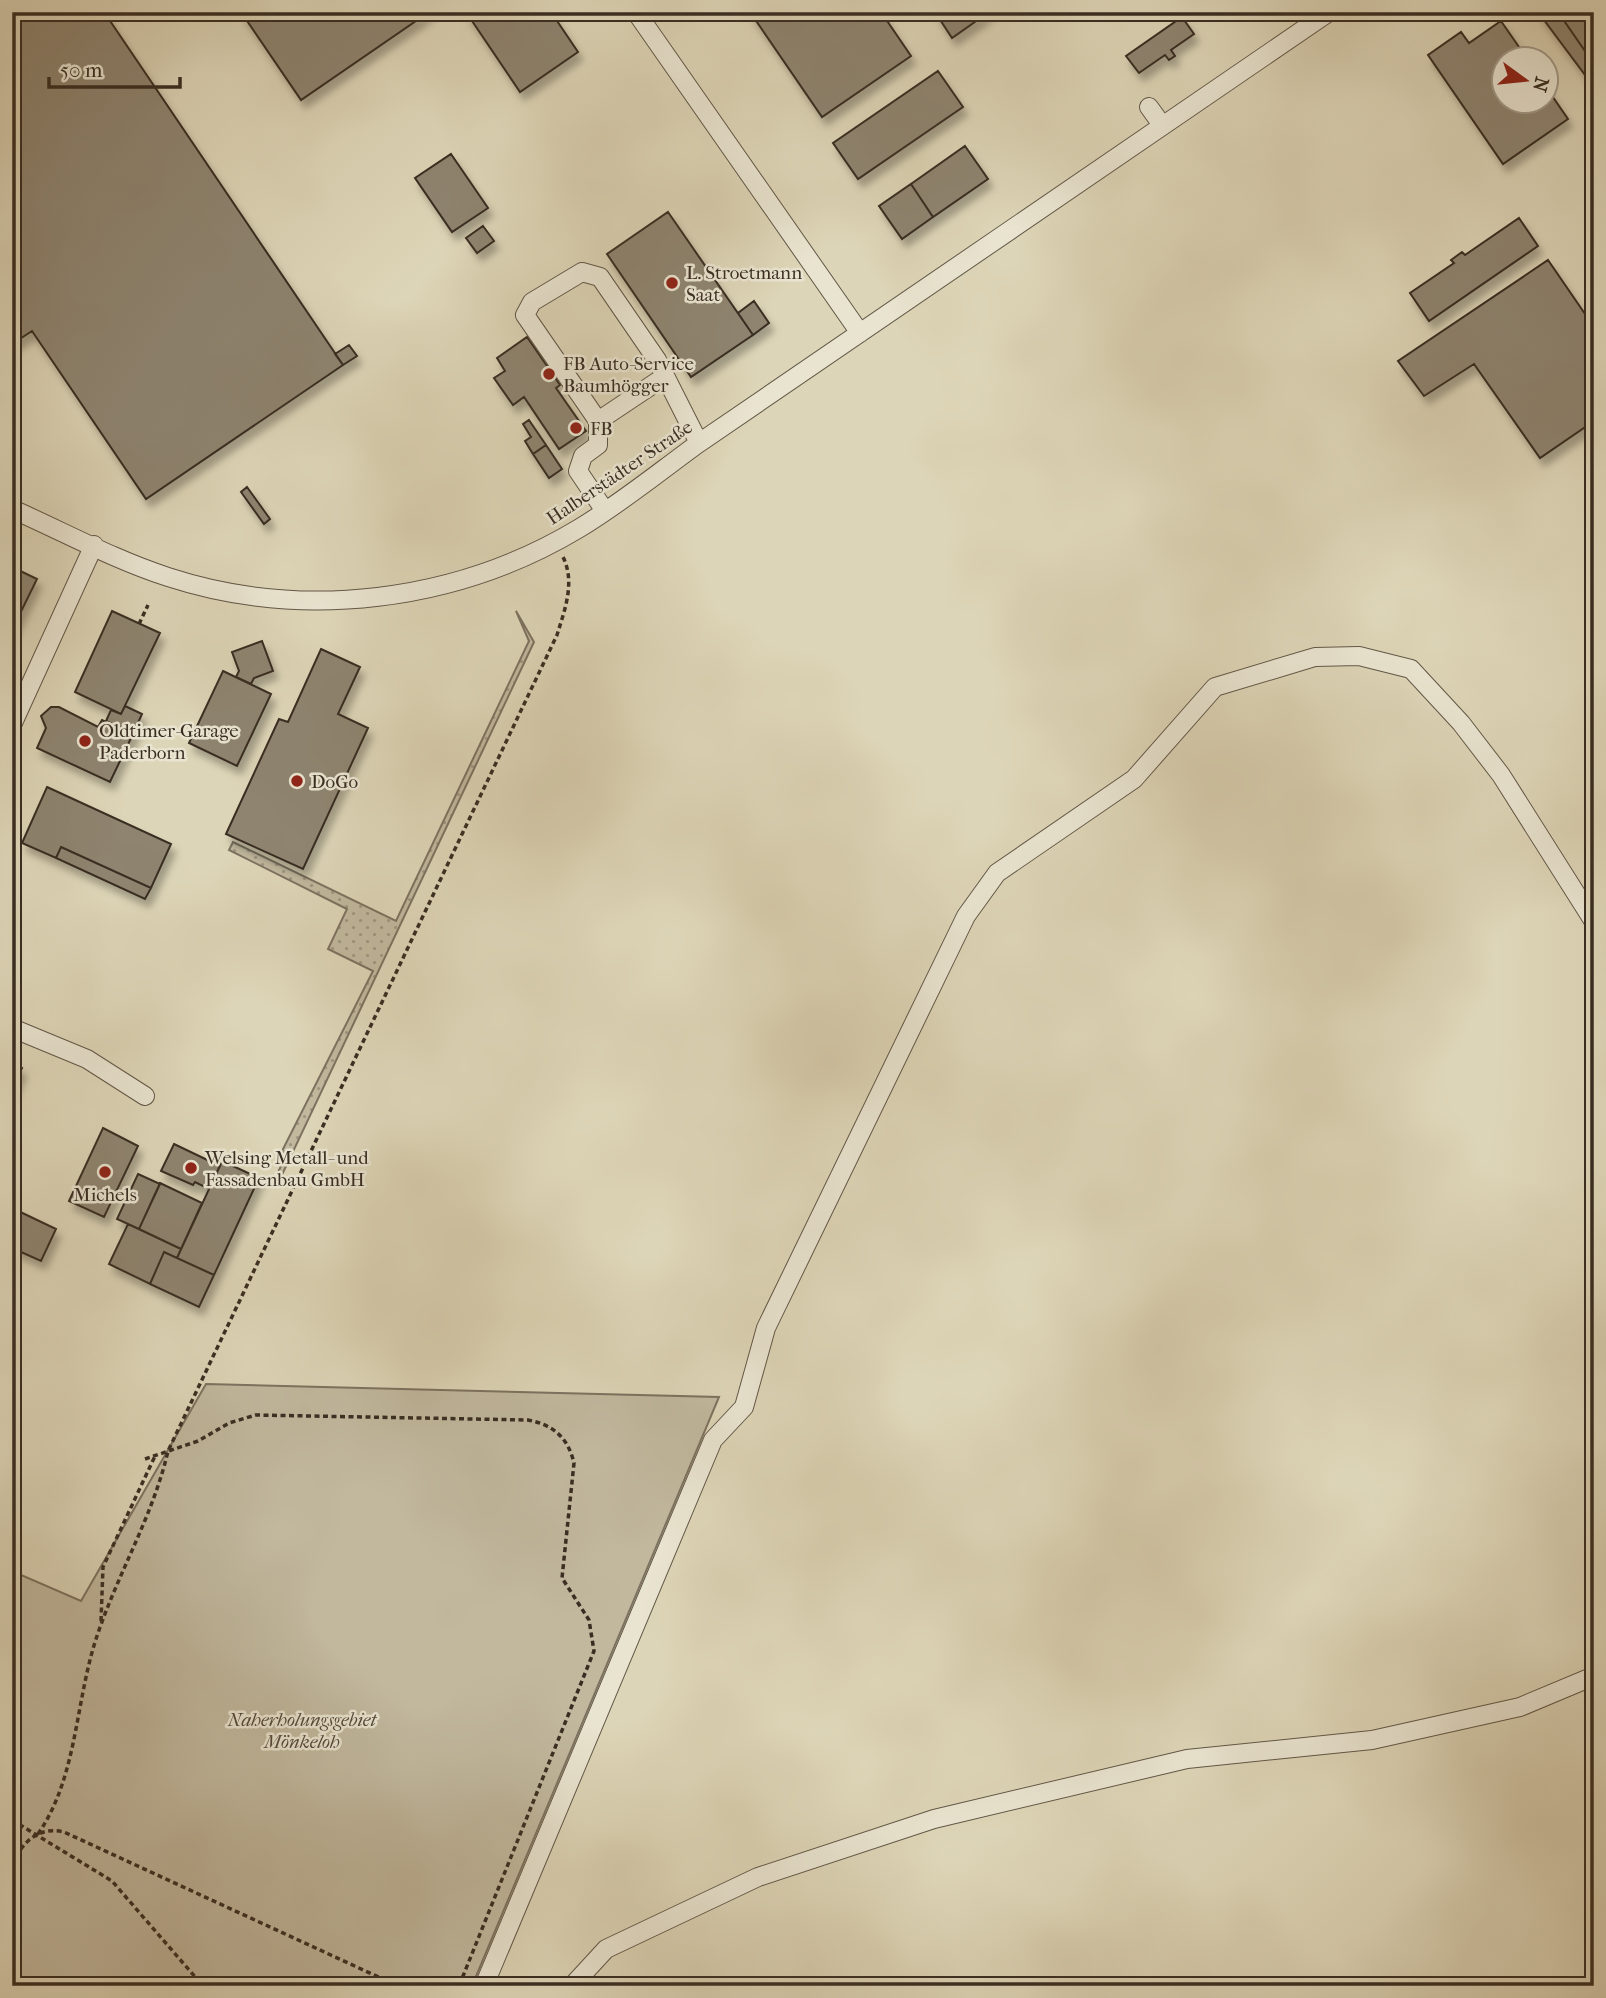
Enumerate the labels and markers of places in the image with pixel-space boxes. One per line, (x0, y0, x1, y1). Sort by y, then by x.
place label: L. Stroetmann Saat (686, 262, 802, 306)
marker: L. Stroetmann Saat (664, 275, 680, 291)
place label: FB Auto-Service Baumhögger (563, 353, 694, 397)
marker: FB Auto-Service Baumhögger (541, 366, 557, 382)
place label: FB (590, 418, 613, 440)
marker: FB (568, 420, 584, 436)
place label: Oldtimer-Garage Paderborn (99, 720, 239, 764)
marker: Oldtimer-Garage Paderborn (77, 733, 93, 749)
place label: DoGo (311, 771, 359, 793)
marker: DoGo (289, 773, 305, 789)
place label: Welsing Metall- und Fassadenbau GmbH (204, 1147, 369, 1191)
marker: Welsing Metall- und Fassadenbau GmbH (183, 1160, 199, 1176)
marker: Michels (97, 1164, 113, 1180)
place label: Michels (73, 1184, 137, 1206)

